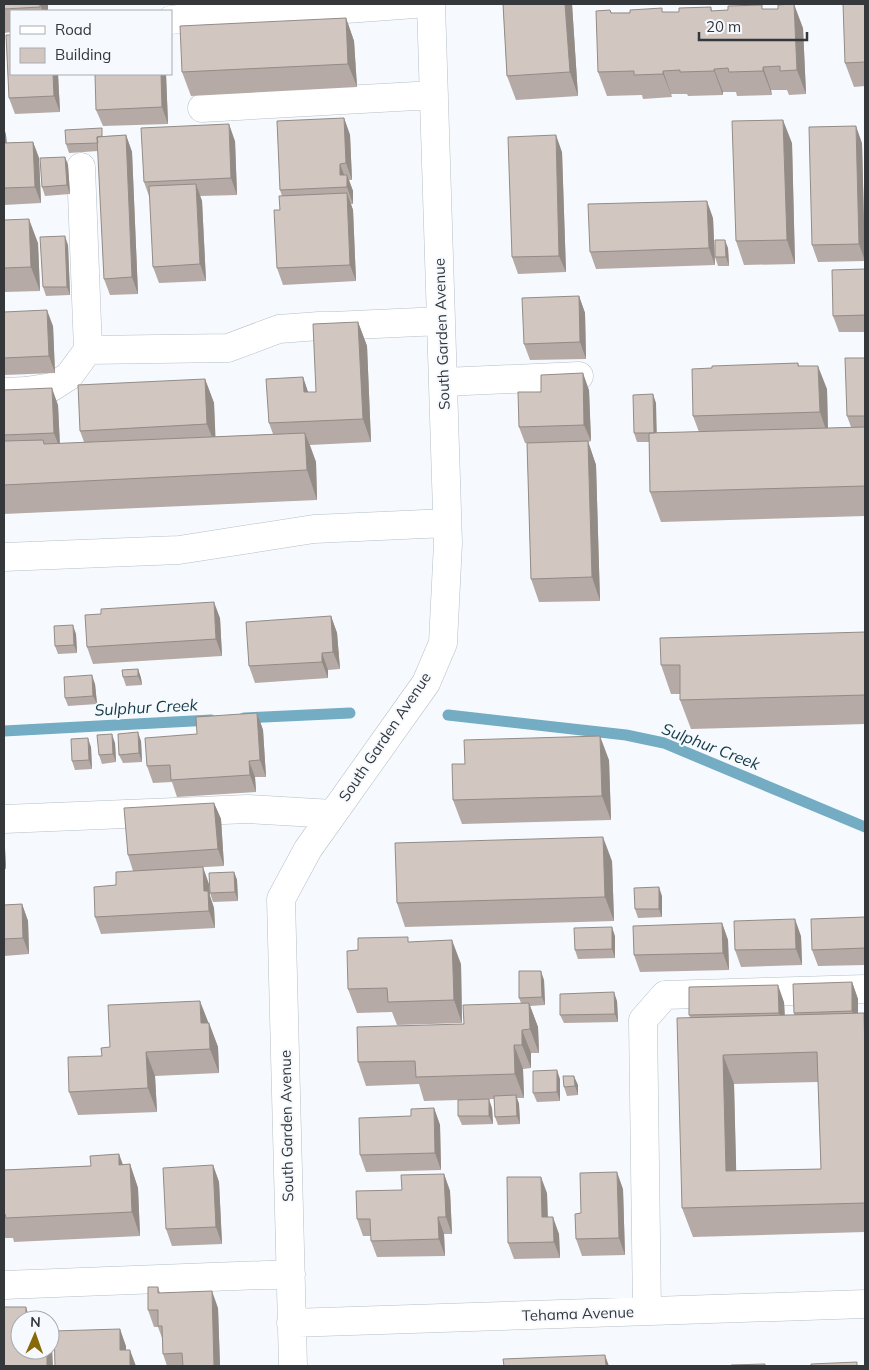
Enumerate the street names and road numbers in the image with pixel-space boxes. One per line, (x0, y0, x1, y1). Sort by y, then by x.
street label: South Garden Avenue (429, 258, 454, 410)
street label: South Garden Avenue (334, 668, 435, 805)
street label: South Garden Avenue (276, 1050, 297, 1202)
street label: Tehama Avenue (522, 1302, 634, 1325)

